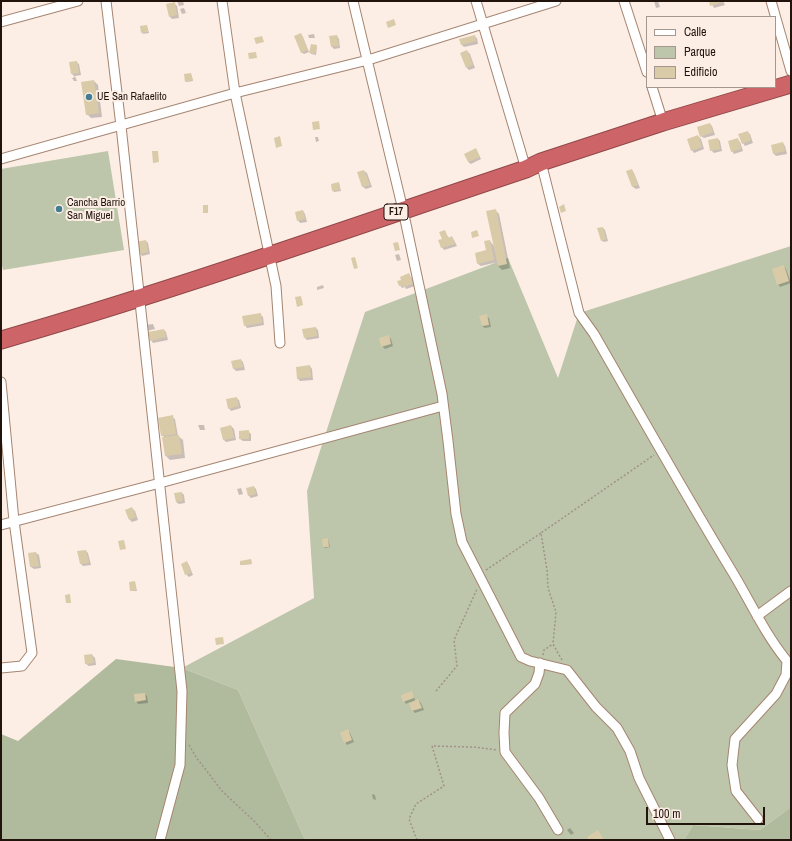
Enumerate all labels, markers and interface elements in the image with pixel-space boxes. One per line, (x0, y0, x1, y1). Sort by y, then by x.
legend (646, 16, 776, 88)
text: Calle (684, 24, 706, 40)
text: Parque (684, 44, 716, 60)
text: Edificio (684, 64, 717, 80)
place label: UE San Rafaelito (97, 90, 167, 104)
marker: UE San Rafaelito (84, 92, 94, 102)
place label: Cancha Barrio San Miguel (67, 196, 125, 222)
marker: Cancha Barrio San Miguel (54, 204, 64, 214)
road number: F17 (384, 204, 408, 220)
scale bar (648, 799, 767, 825)
text: 100 m (653, 806, 680, 822)

